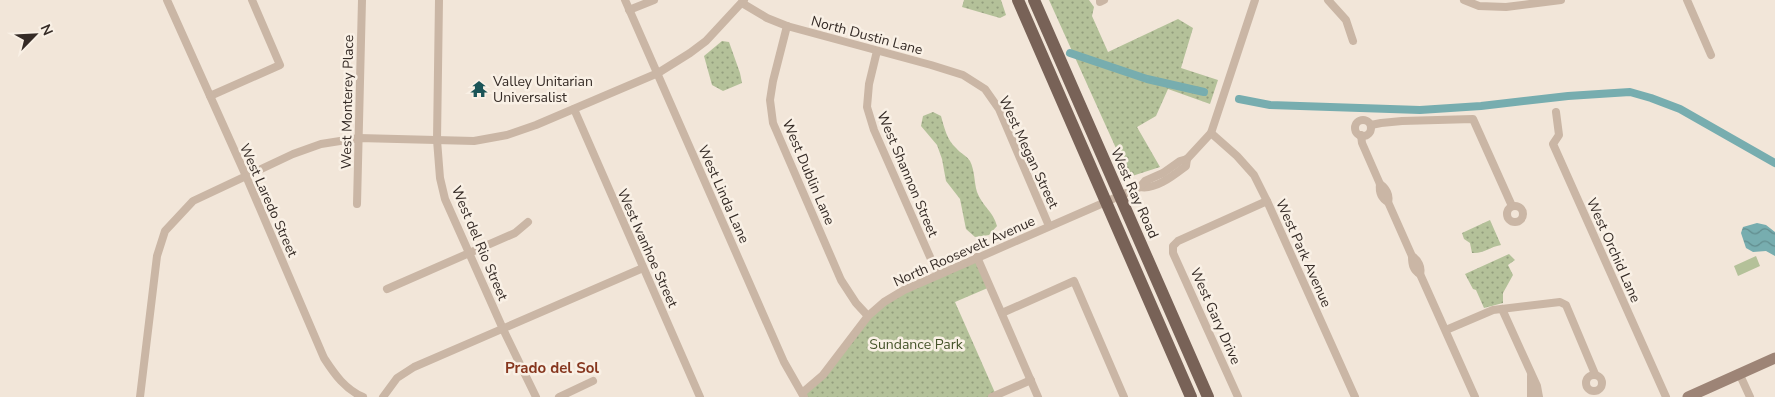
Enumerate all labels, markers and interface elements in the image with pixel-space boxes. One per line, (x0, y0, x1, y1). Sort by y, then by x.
north arrow (10, 10, 60, 60)
street label: North Dustin Lane (809, 11, 925, 60)
text: N (36, 21, 57, 39)
street label: West Monterey Place (337, 35, 358, 169)
place label: Valley Unitarian Universalist (492, 72, 593, 107)
temple icon: Valley Unitarian Universalist (469, 79, 489, 99)
street label: West Megan Street (994, 93, 1063, 212)
street label: West Shannon Street (872, 109, 943, 240)
street label: West Dublin Lane (778, 116, 839, 228)
street label: West Laredo Street (235, 140, 302, 260)
street label: West Linda Lane (693, 142, 754, 246)
street label: West Ray Road (1106, 145, 1163, 241)
street label: West del Rio Street (447, 183, 512, 303)
street label: West Ivanhoe Street (613, 186, 682, 311)
street label: West Orchid Lane (1582, 195, 1645, 306)
street label: West Park Avenue (1271, 196, 1336, 310)
street label: North Roosevelt Avenue (890, 212, 1038, 291)
street label: West Gary Drive (1186, 265, 1245, 368)
park label: Sundance Park (869, 335, 964, 354)
district label: Prado del Sol (505, 358, 599, 378)

